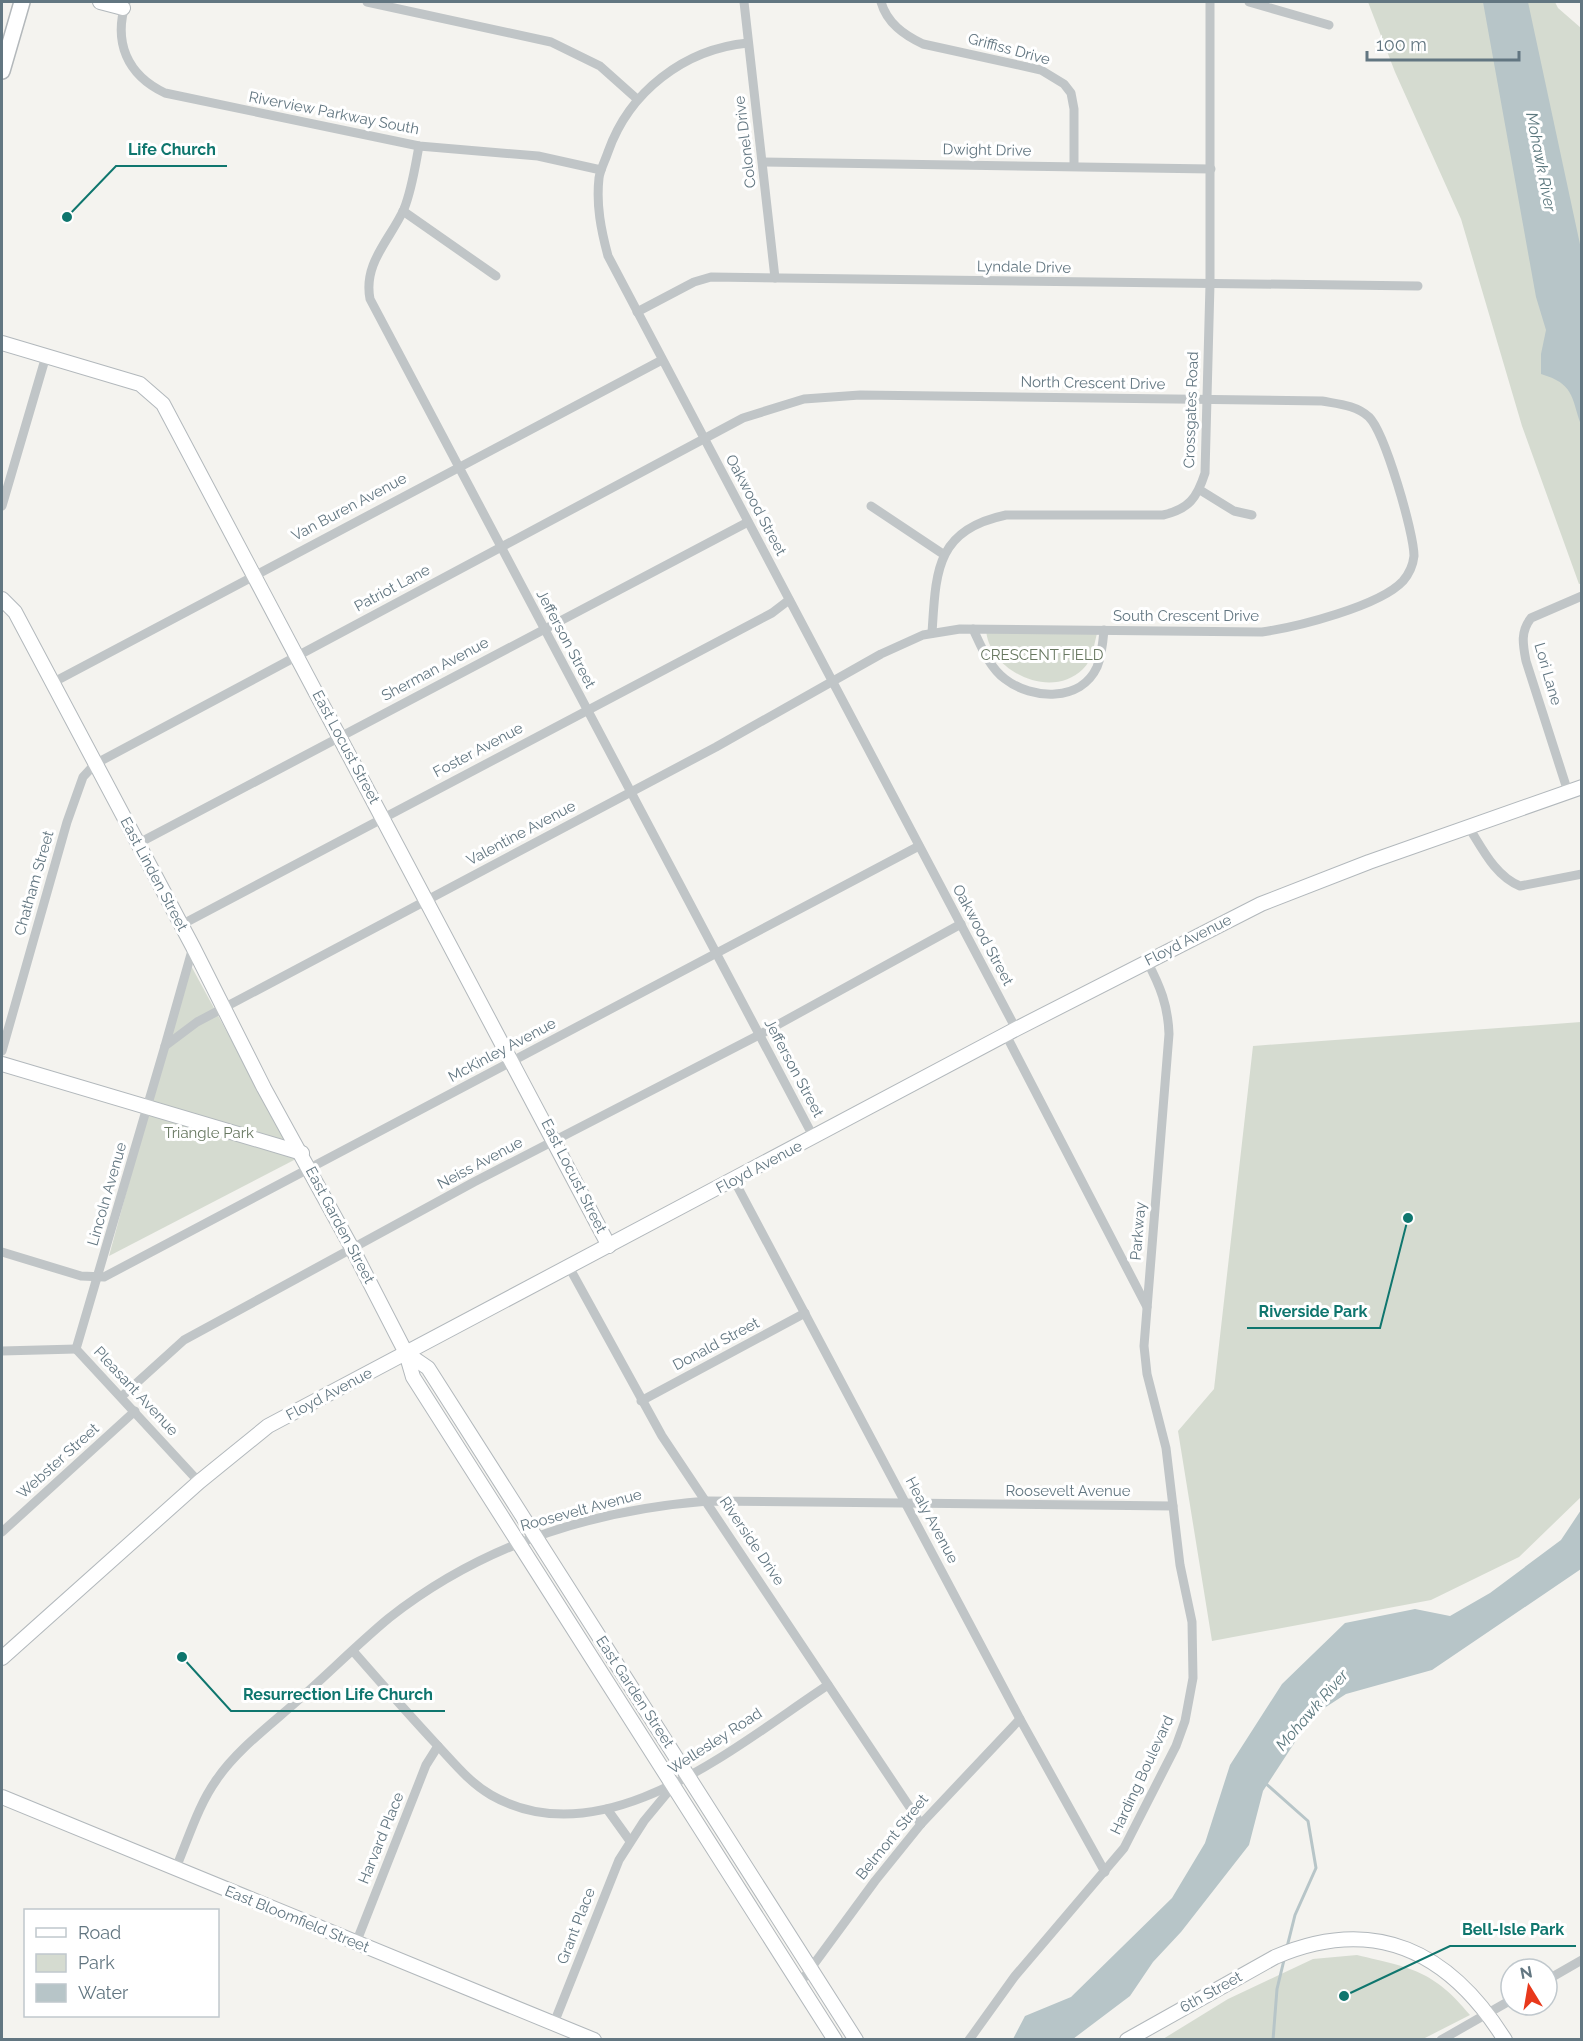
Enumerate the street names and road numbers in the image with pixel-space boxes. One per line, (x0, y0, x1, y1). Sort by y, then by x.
street label: Griffiss Drive (966, 29, 1052, 69)
street label: Riverview Parkway South (247, 88, 421, 138)
street label: Colonel Drive (730, 95, 760, 189)
street label: Dwight Drive (942, 140, 1032, 160)
street label: Lyndale Drive (977, 257, 1072, 277)
street label: Crossgates Road (1180, 351, 1202, 469)
street label: North Crescent Drive (1020, 373, 1166, 393)
street label: Oakwood Street (722, 451, 790, 559)
street label: Van Buren Avenue (288, 469, 410, 545)
street label: Patriot Lane (351, 560, 433, 615)
street label: Jefferson Street (533, 587, 599, 691)
street label: South Crescent Drive (1113, 607, 1259, 625)
street label: Sherman Avenue (378, 633, 492, 705)
street label: Lori Lane (1530, 641, 1566, 708)
street label: East Locust Street (309, 687, 383, 807)
street label: Foster Avenue (430, 719, 526, 781)
street label: Valentine Avenue (463, 797, 579, 869)
street label: East Linden Street (116, 814, 192, 934)
street label: Chatham Street (10, 828, 58, 938)
street label: Oakwood Street (949, 881, 1017, 989)
street label: Floyd Avenue (1142, 910, 1234, 970)
street label: McKinley Avenue (445, 1014, 559, 1086)
street label: Jefferson Street (761, 1016, 827, 1120)
street label: East Locust Street (537, 1116, 611, 1236)
street label: Neiss Avenue (434, 1133, 526, 1193)
street label: Floyd Avenue (713, 1137, 805, 1197)
street label: Lincoln Avenue (84, 1140, 130, 1248)
street label: East Garden Street (302, 1164, 378, 1286)
street label: Parkway (1126, 1201, 1150, 1261)
street label: Donald Street (670, 1314, 762, 1374)
street label: Pleasant Avenue (90, 1343, 182, 1440)
street label: Floyd Avenue (283, 1364, 375, 1424)
street label: Webster Street (13, 1420, 103, 1502)
street label: Healy Avenue (902, 1474, 962, 1567)
street label: Roosevelt Avenue (1006, 1482, 1131, 1500)
street label: Roosevelt Avenue (518, 1485, 644, 1535)
street label: Riverside Drive (716, 1493, 788, 1589)
street label: East Garden Street (592, 1633, 678, 1751)
street label: Wellesley Road (665, 1704, 765, 1778)
street label: Harding Boulevard (1106, 1712, 1178, 1838)
street label: Harvard Place (354, 1789, 408, 1886)
street label: Belmont Street (852, 1791, 932, 1883)
street label: East Bloomfield Street (222, 1882, 372, 1956)
street label: Grant Place (553, 1885, 599, 1967)
street label: 6th Street (1177, 1968, 1245, 2016)

